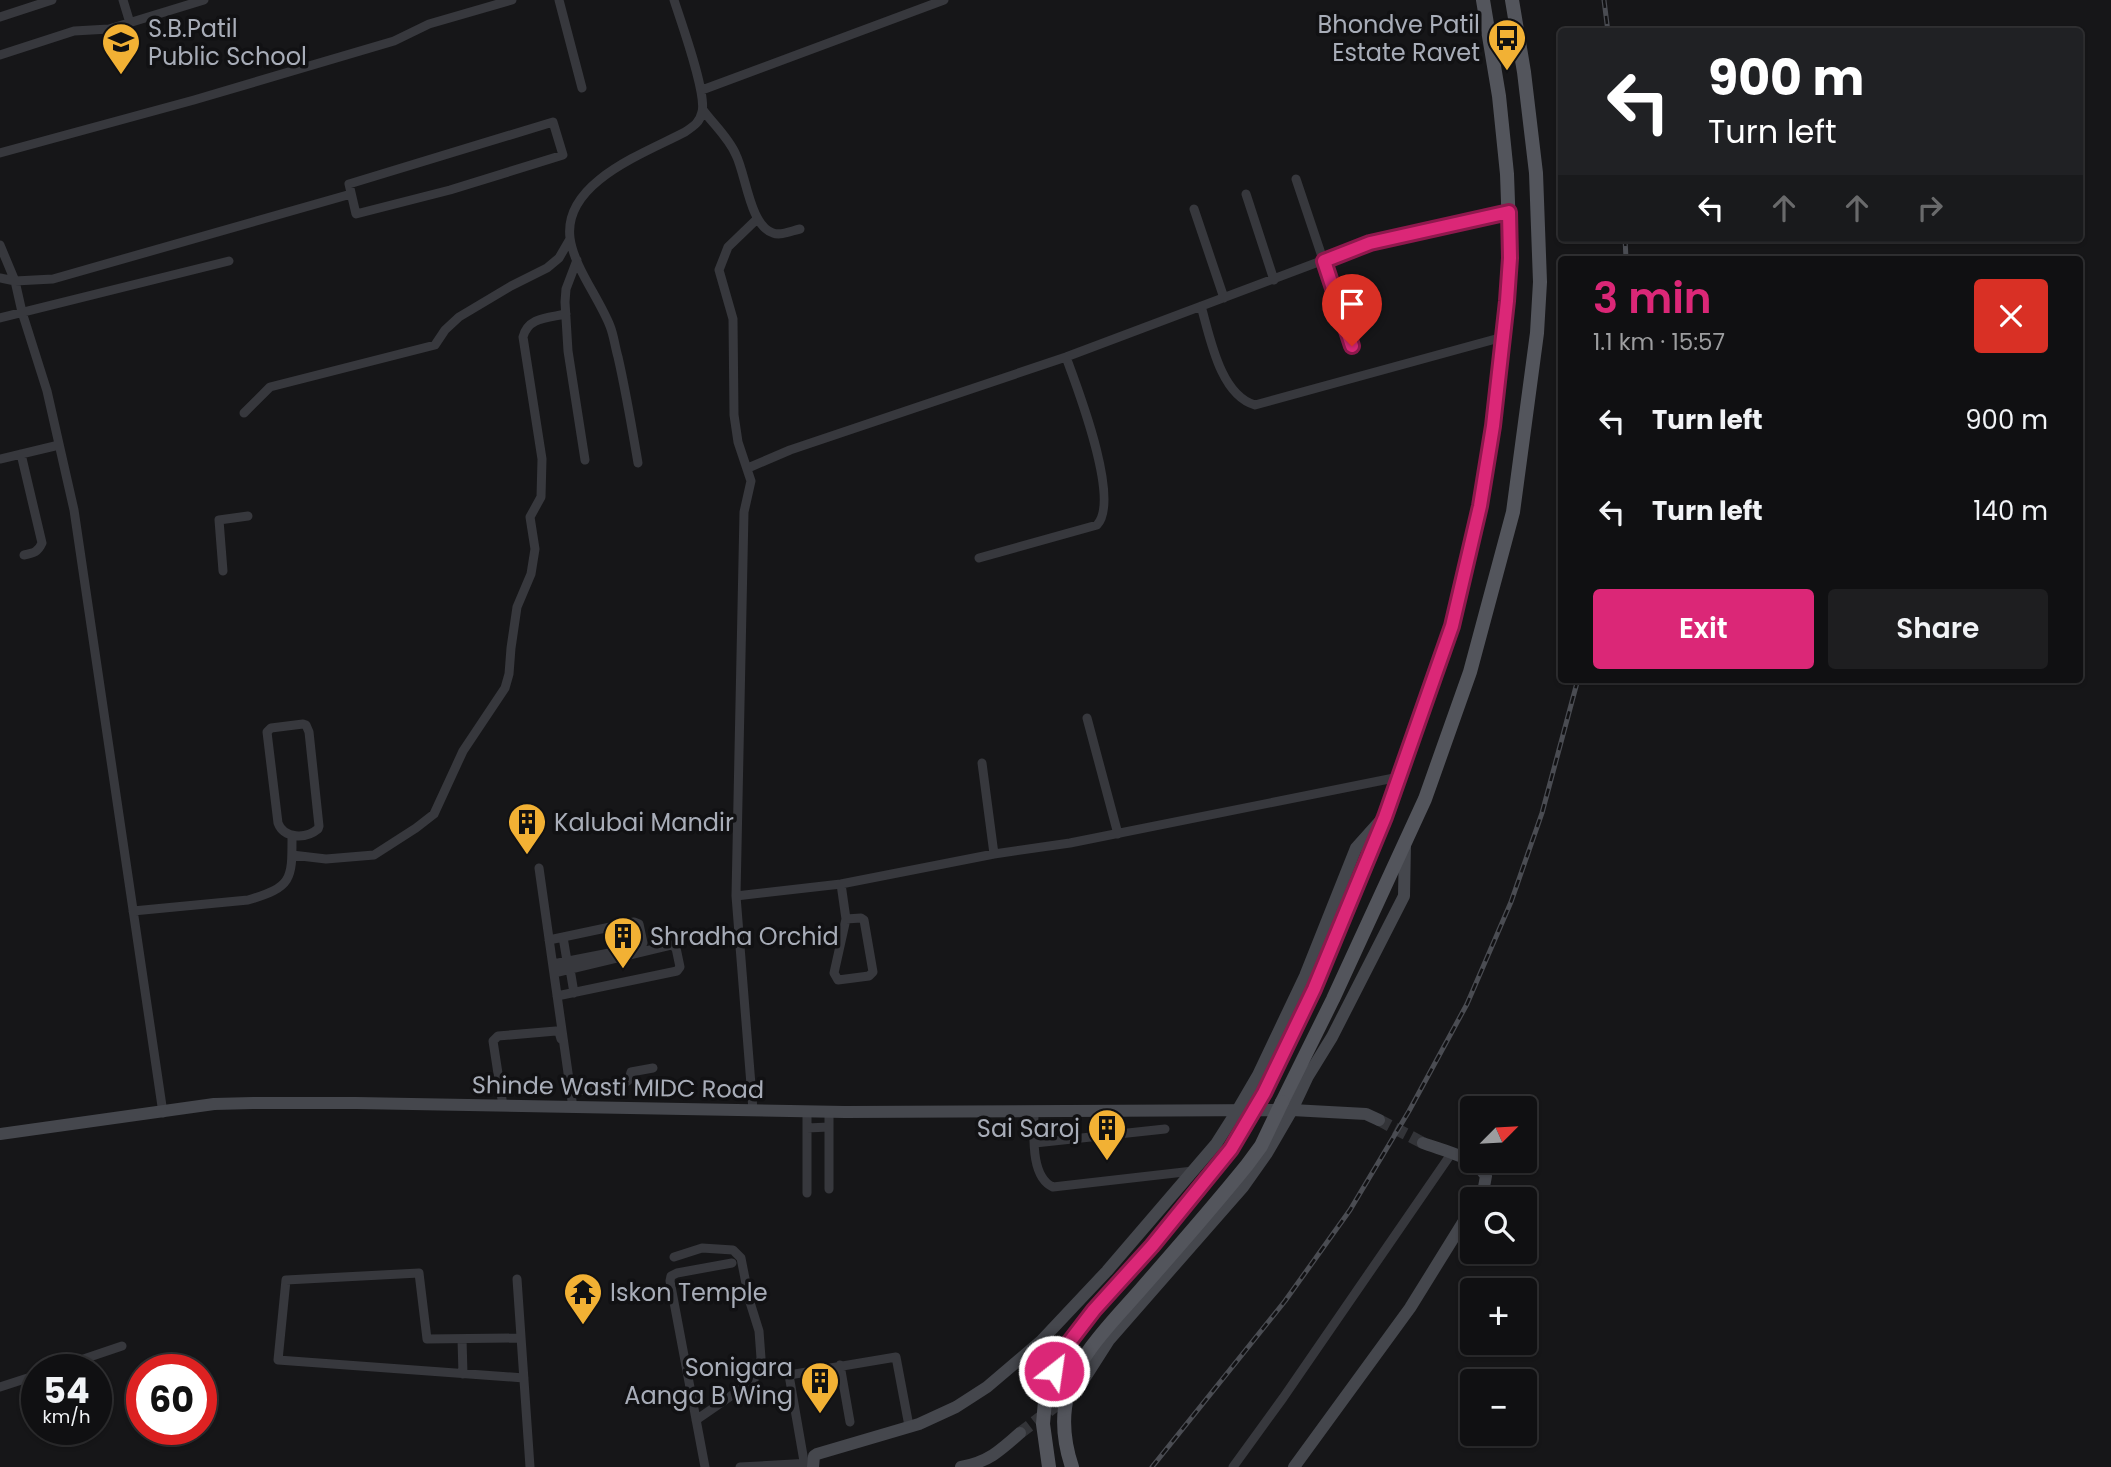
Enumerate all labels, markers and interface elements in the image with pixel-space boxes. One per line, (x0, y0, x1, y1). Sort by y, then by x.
place label: Bhondve Patil Estate Ravet (1318, 8, 1480, 69)
place label: S.B.Patil Public School (148, 12, 307, 73)
bus stop icon: Bhondve Patil Estate Ravet (1486, 17, 1528, 72)
school or university icon: S.B.Patil Public School (100, 21, 142, 76)
text: 900 m (1708, 44, 1864, 112)
icon: left (1593, 56, 1684, 147)
text: Turn left (1708, 109, 1837, 154)
icon: left (1692, 189, 1730, 227)
icon: ahead (1765, 189, 1803, 227)
icon: ahead (1838, 189, 1876, 227)
icon: right (1911, 189, 1949, 227)
text: 3 min (1593, 269, 1712, 328)
pin (1322, 274, 1382, 346)
button: close (1974, 279, 2048, 353)
icon: arrive (1333, 285, 1371, 323)
text: 1.1 km · 15:57 (1593, 326, 1725, 358)
icon: left (1593, 402, 1631, 440)
text: Turn left (1652, 402, 1763, 438)
text: 900 m (1965, 402, 2048, 438)
icon: left (1593, 493, 1631, 531)
text: Turn left (1652, 493, 1763, 529)
text: 140 m (1973, 493, 2048, 529)
button: Exit (1593, 589, 1814, 669)
button: Share (1828, 589, 2048, 669)
building icon: Kalubai Mandir (506, 801, 548, 856)
place label: Kalubai Mandir (554, 806, 734, 839)
building icon: Shradha Orchid (602, 915, 644, 970)
place label: Shradha Orchid (650, 920, 839, 953)
street label: Shinde Wasti MIDC Road (472, 1068, 764, 1106)
north arrow (1460, 1096, 1536, 1172)
map controls (1460, 1096, 1537, 1446)
building icon: Sai Saroj (1086, 1107, 1128, 1162)
place label: Sai Saroj (977, 1112, 1080, 1145)
button: search (1460, 1187, 1537, 1264)
temple icon: Iskon Temple (562, 1271, 604, 1326)
place label: Iskon Temple (610, 1276, 768, 1309)
button: + (1460, 1278, 1537, 1355)
position arrow (1017, 1334, 1091, 1408)
place label: Sonigara Aanga B Wing (624, 1351, 793, 1412)
speed limit sign: 60 (126, 1354, 217, 1445)
building icon: Sonigara Aanga B Wing (799, 1360, 841, 1415)
text: 54 (43, 1366, 90, 1415)
button: − (1460, 1369, 1537, 1446)
text: km/h (43, 1404, 90, 1429)

